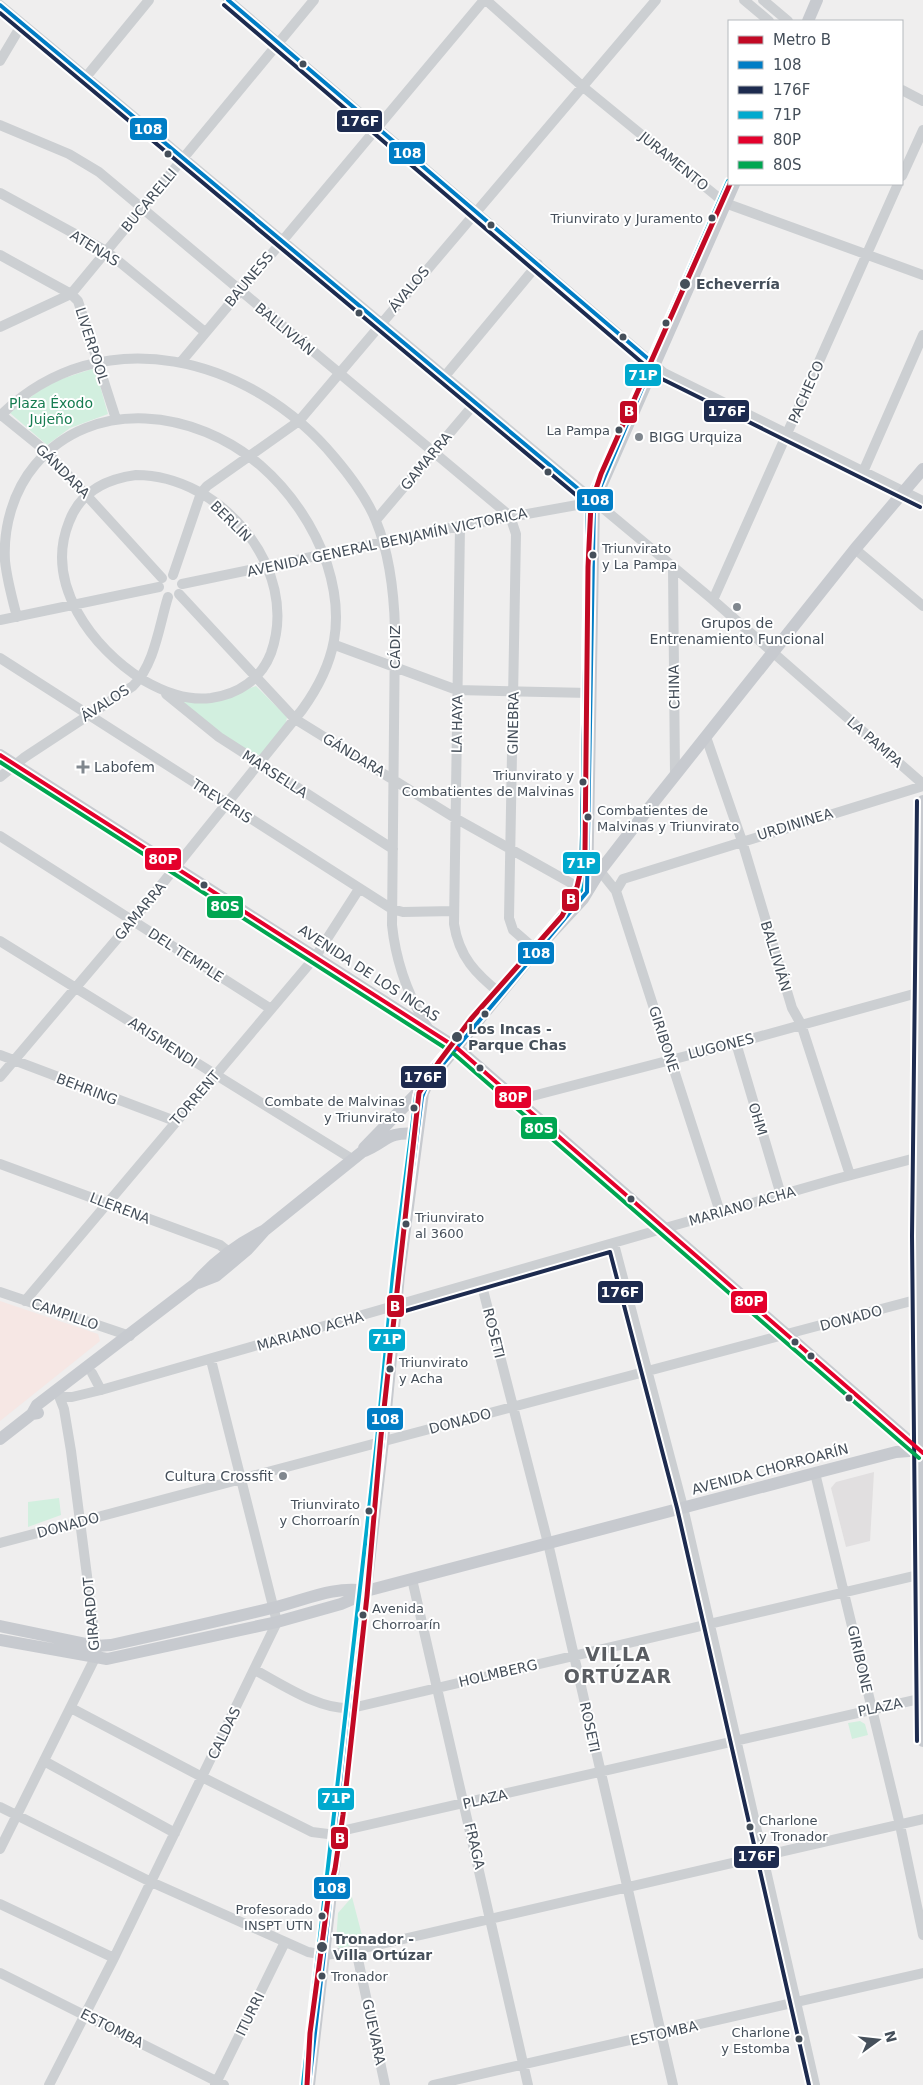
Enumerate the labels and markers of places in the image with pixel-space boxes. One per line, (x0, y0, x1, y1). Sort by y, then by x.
unlabelled marker (298, 59, 308, 69)
unlabelled marker (163, 149, 173, 159)
place label: Triunvirato y Juramento (550, 211, 703, 226)
marker: Triunvirato y Juramento (707, 213, 717, 223)
unlabelled marker (486, 220, 496, 230)
place label: Echeverría (696, 276, 780, 292)
marker: Echeverría (678, 277, 692, 291)
unlabelled marker (354, 308, 364, 318)
unlabelled marker (661, 318, 671, 328)
unlabelled marker (618, 332, 628, 342)
place label: La Pampa (547, 423, 610, 438)
marker: La Pampa (614, 425, 624, 435)
place label: BIGG Urquiza (649, 429, 742, 445)
marker: BIGG Urquiza (633, 431, 645, 443)
unlabelled marker (543, 467, 553, 477)
place label: Triunvirato y La Pampa (601, 541, 677, 572)
marker: Triunvirato y La Pampa (588, 550, 598, 560)
marker: Grupos de Entrenamiento Funcional (731, 601, 743, 613)
place label: Grupos de Entrenamiento Funcional (650, 615, 824, 647)
place label: Labofem (94, 759, 155, 775)
marker: Labofem (76, 760, 90, 774)
place label: Triunvirato y Combatientes de Malvinas (402, 768, 574, 799)
marker: Triunvirato y Combatientes de Malvinas (578, 777, 588, 787)
place label: Combatientes de Malvinas y Triunvirato (597, 803, 739, 834)
marker: Combatientes de Malvinas y Triunvirato (583, 812, 593, 822)
unlabelled marker (199, 880, 209, 890)
unlabelled marker (480, 1009, 490, 1019)
place label: Los Incas - Parque Chas (468, 1021, 567, 1053)
marker: Los Incas - Parque Chas (450, 1030, 464, 1044)
unlabelled marker (475, 1063, 485, 1073)
place label: Combate de Malvinas y Triunvirato (264, 1094, 405, 1125)
marker: Combate de Malvinas y Triunvirato (409, 1103, 419, 1113)
unlabelled marker (626, 1194, 636, 1204)
place label: Triunvirato al 3600 (414, 1210, 484, 1241)
marker: Triunvirato al 3600 (401, 1219, 411, 1229)
unlabelled marker (790, 1337, 800, 1347)
unlabelled marker (806, 1351, 816, 1361)
place label: Triunvirato y Acha (398, 1355, 468, 1386)
marker: Triunvirato y Acha (385, 1364, 395, 1374)
unlabelled marker (844, 1393, 854, 1403)
place label: Cultura Crossfit (165, 1468, 274, 1484)
marker: Cultura Crossfit (277, 1470, 289, 1482)
place label: Triunvirato y Chorroarín (280, 1497, 360, 1528)
marker: Triunvirato y Chorroarín (364, 1506, 374, 1516)
place label: Avenida Chorroarín (372, 1601, 441, 1632)
marker: Avenida Chorroarín (358, 1610, 368, 1620)
place label: Charlone y Tronador (759, 1813, 828, 1844)
marker: Charlone y Tronador (745, 1822, 755, 1832)
place label: Profesorado INSPT UTN (236, 1902, 313, 1933)
marker: Profesorado INSPT UTN (317, 1911, 327, 1921)
place label: Tronador - Villa Ortúzar (333, 1931, 432, 1963)
marker: Tronador - Villa Ortúzar (315, 1940, 329, 1954)
place label: Tronador (330, 1969, 388, 1984)
marker: Tronador (317, 1971, 327, 1981)
place label: Charlone y Estomba (721, 2025, 790, 2056)
marker: Charlone y Estomba (794, 2034, 804, 2044)

